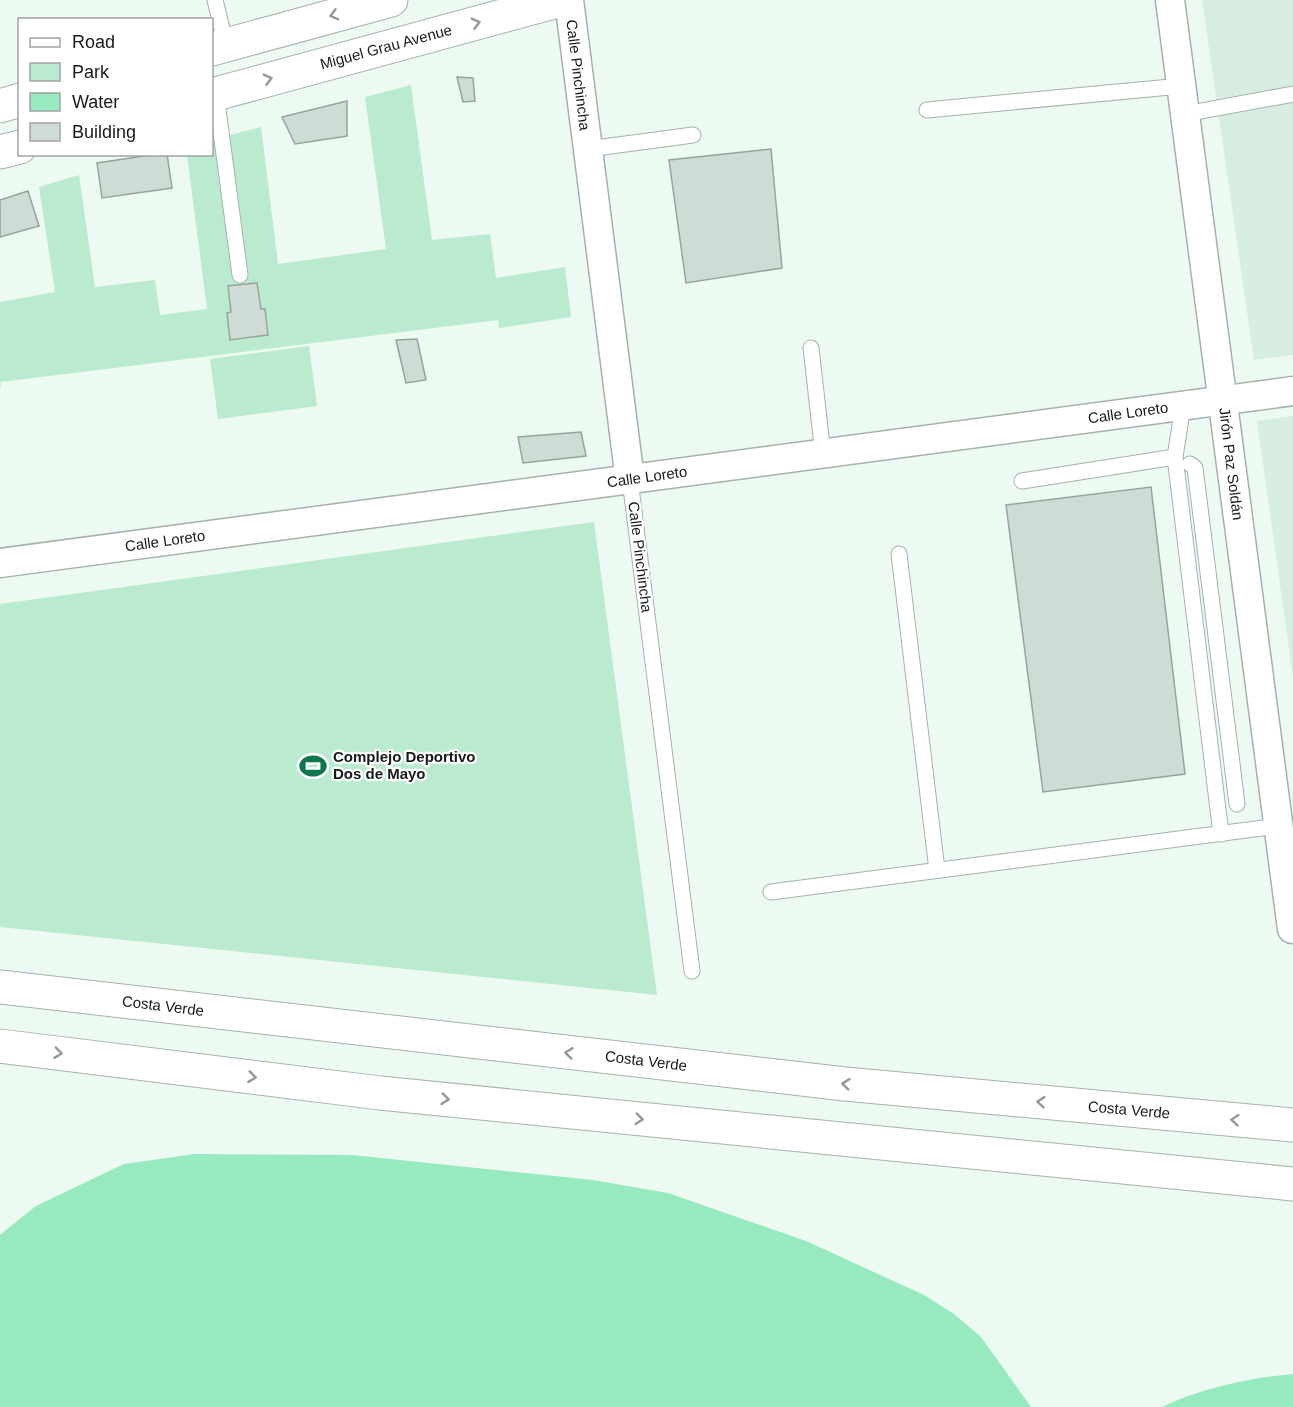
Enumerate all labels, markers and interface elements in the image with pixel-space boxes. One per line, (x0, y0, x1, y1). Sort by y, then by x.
one-way arrow (330, 8, 340, 21)
legend (18, 18, 213, 156)
one-way arrow (470, 18, 481, 30)
street label: Calle Pinchincha (563, 18, 594, 132)
street label: Miguel Grau Avenue (318, 21, 454, 72)
text: Road (72, 32, 115, 52)
text: Park (72, 62, 110, 82)
one-way arrow (263, 74, 273, 87)
text: Water (72, 92, 119, 112)
text: Building (72, 122, 136, 142)
street label: Calle Loreto (1087, 398, 1169, 427)
street label: Jirón Paz Soldán (1216, 407, 1247, 521)
street label: Calle Loreto (606, 462, 688, 491)
street label: Calle Pinchincha (625, 500, 656, 614)
street label: Calle Loreto (124, 526, 206, 555)
place label: Complejo Deportivo Dos de Mayo (333, 748, 476, 782)
sports icon: Complejo Deportivo Dos de Mayo (298, 751, 328, 781)
street label: Costa Verde (121, 992, 205, 1019)
one-way arrow (53, 1047, 63, 1059)
one-way arrow (565, 1047, 574, 1059)
street label: Costa Verde (604, 1047, 688, 1074)
one-way arrow (247, 1070, 256, 1083)
one-way arrow (842, 1078, 851, 1091)
one-way arrow (441, 1092, 450, 1105)
one-way arrow (1036, 1096, 1045, 1109)
street label: Costa Verde (1087, 1097, 1171, 1122)
one-way arrow (635, 1112, 644, 1125)
one-way arrow (1230, 1114, 1239, 1127)

